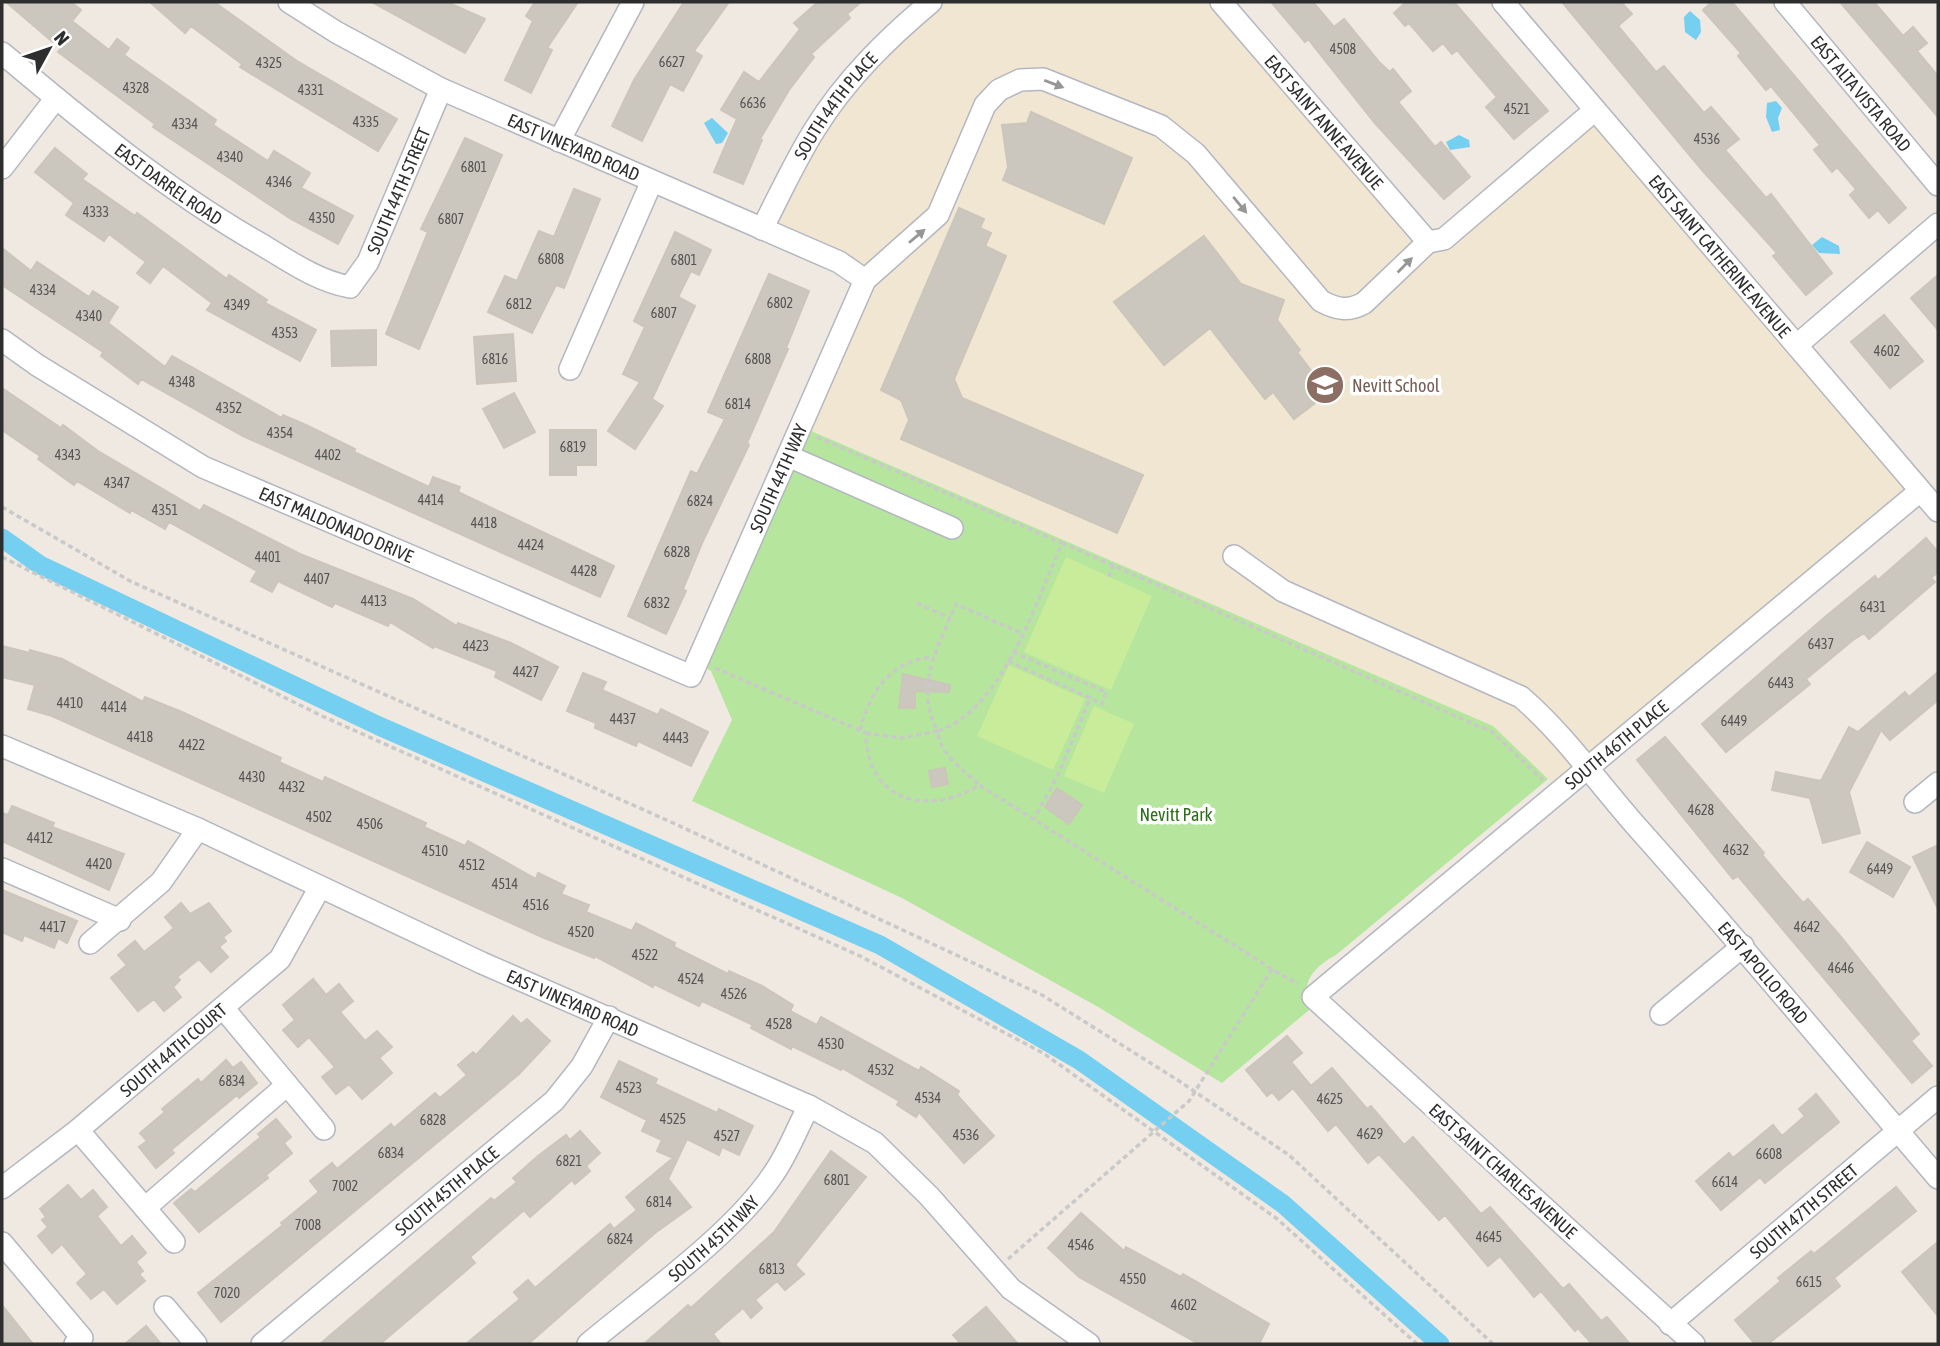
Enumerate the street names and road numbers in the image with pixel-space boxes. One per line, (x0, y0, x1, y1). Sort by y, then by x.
street label: EAST ALTA VISTA ROAD (1807, 31, 1916, 156)
street label: SOUTH 44TH PLACE (789, 47, 881, 163)
street label: EAST SAINT ANNE AVENUE (1261, 50, 1388, 193)
street label: EAST VINEYARD ROAD (504, 109, 643, 185)
street label: SOUTH 44TH STREET (362, 124, 434, 257)
street label: EAST DARREL ROAD (111, 139, 226, 229)
street label: EAST SAINT CATHERINE AVENUE (1645, 170, 1795, 342)
street label: SOUTH 44TH WAY (745, 421, 811, 535)
street label: EAST MALDONADO DRIVE (256, 482, 417, 567)
street label: SOUTH 46TH PLACE (1560, 695, 1672, 793)
street label: EAST APOLLO ROAD (1714, 917, 1813, 1028)
street label: EAST VINEYARD ROAD (504, 965, 642, 1041)
street label: SOUTH 44TH COURT (115, 999, 231, 1101)
street label: EAST SAINT CHARLES AVENUE (1425, 1099, 1581, 1243)
street label: SOUTH 45TH PLACE (391, 1141, 503, 1239)
street label: SOUTH 47TH STREET (1745, 1159, 1862, 1263)
street label: SOUTH 45TH WAY (664, 1191, 763, 1286)

